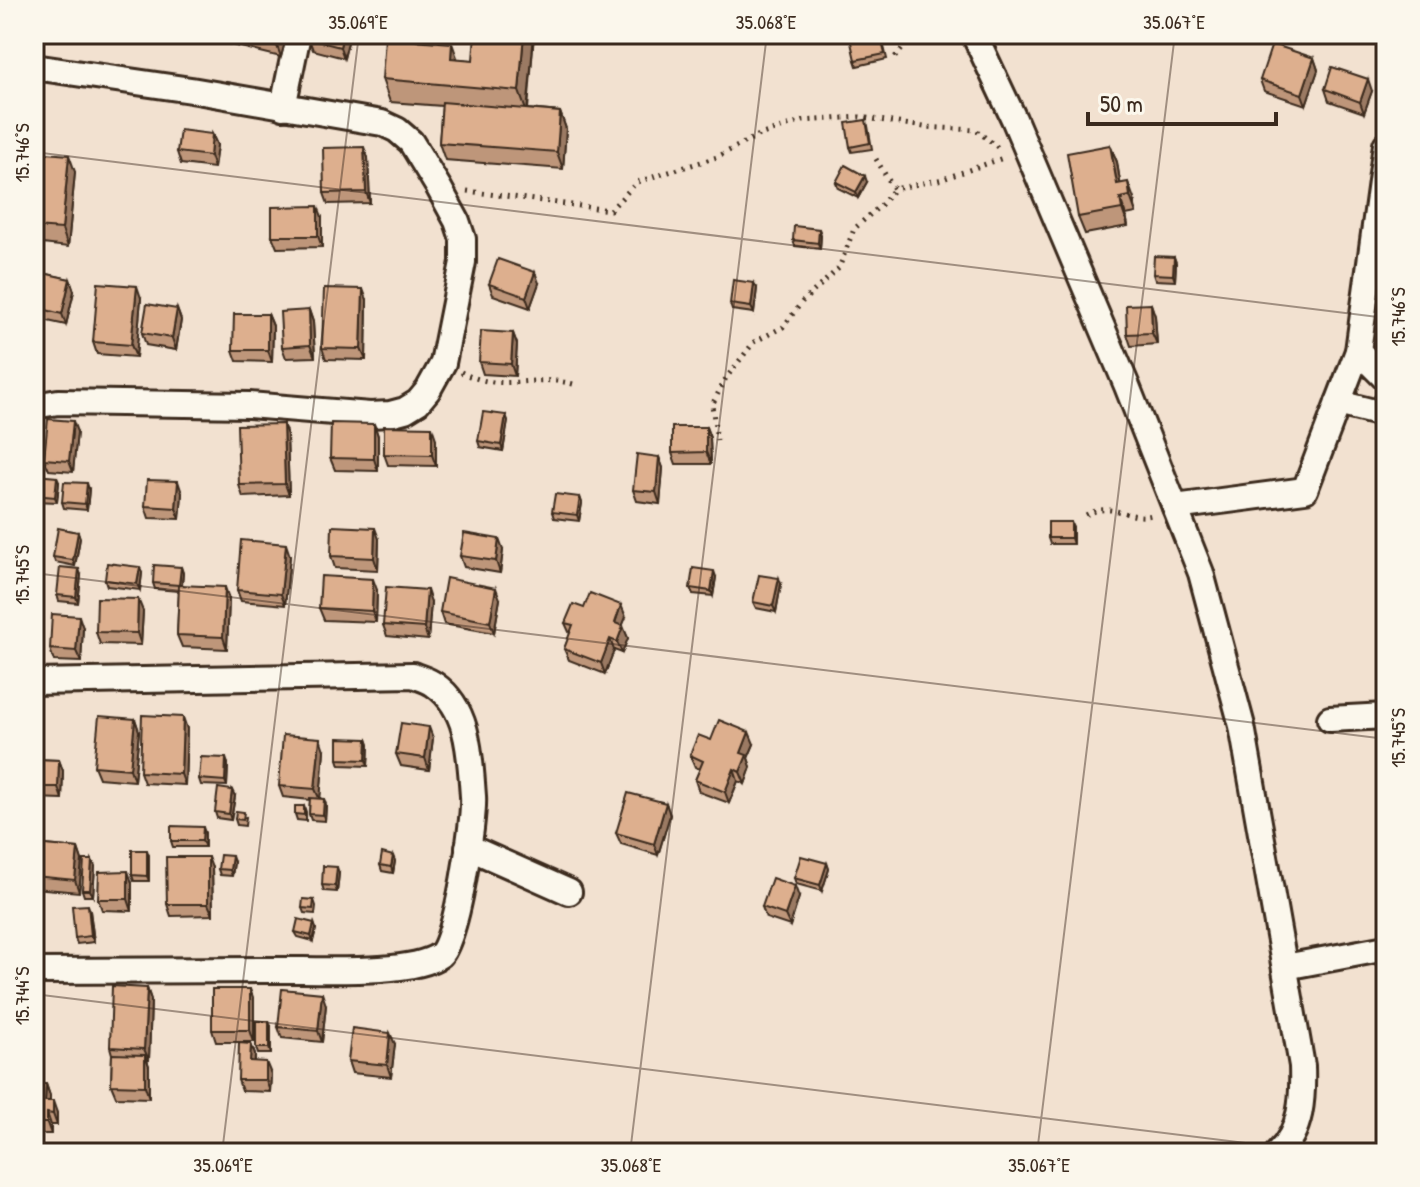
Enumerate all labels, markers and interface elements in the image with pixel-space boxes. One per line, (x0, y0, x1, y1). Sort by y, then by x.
text: 35.069°E (328, 8, 388, 35)
text: 35.068°E (736, 8, 797, 35)
text: 35.067°E (1143, 8, 1205, 35)
scale bar (1088, 76, 1276, 126)
text: 50 m (1100, 87, 1143, 119)
text: 15.746°S (8, 123, 35, 183)
text: 15.746°S (1384, 287, 1411, 347)
text: 15.745°S (8, 545, 35, 605)
text: 15.745°S (1384, 708, 1411, 768)
text: 15.744°S (8, 967, 35, 1025)
text: 35.069°E (193, 1151, 253, 1178)
text: 35.068°E (601, 1151, 662, 1178)
text: 35.067°E (1008, 1151, 1070, 1178)

